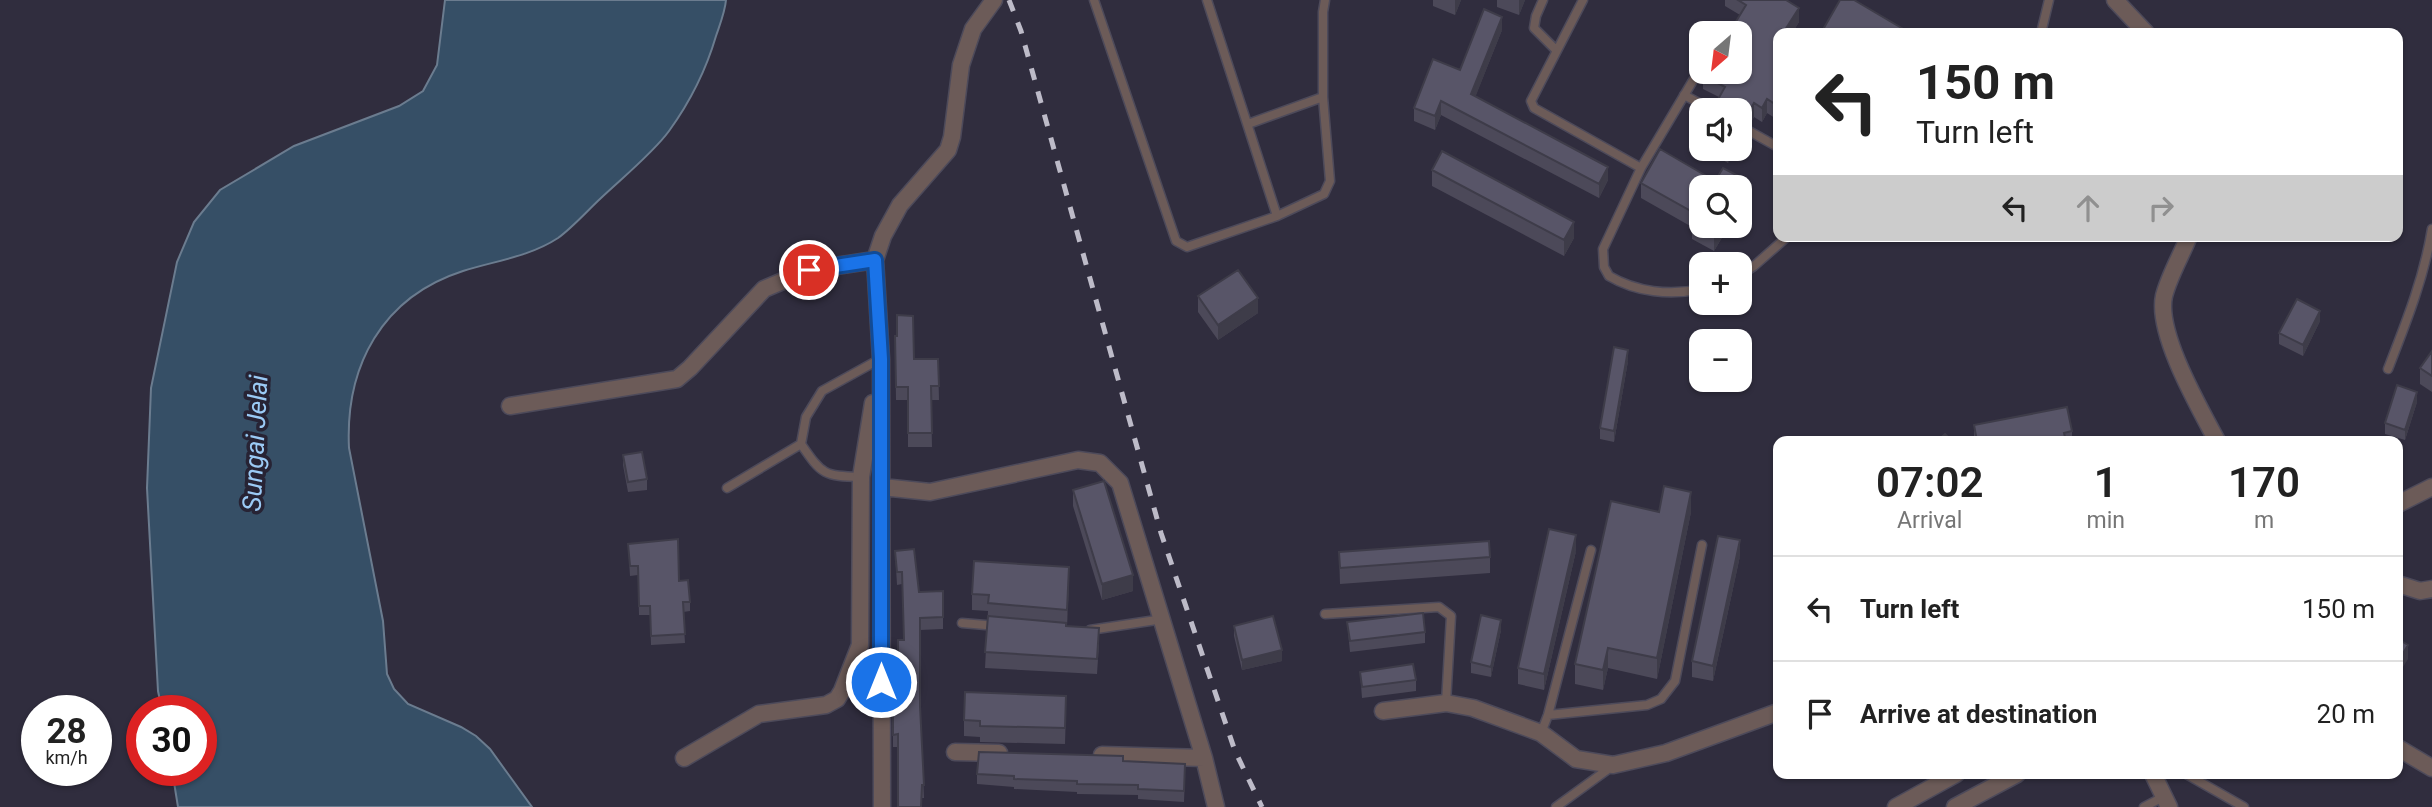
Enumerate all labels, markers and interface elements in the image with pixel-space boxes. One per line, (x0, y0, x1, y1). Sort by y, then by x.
north arrow (1689, 21, 1752, 84)
map controls (1689, 21, 1752, 392)
text: 150 m (1916, 54, 2055, 111)
icon: left (1801, 56, 1892, 147)
button: sound (1689, 98, 1752, 161)
text: Turn left (1916, 113, 2034, 151)
button: search (1689, 175, 1752, 238)
icon: left (1996, 189, 2034, 227)
icon: ahead (2069, 189, 2107, 227)
icon: right (2142, 189, 2180, 227)
pin (779, 240, 839, 300)
icon: arrive (790, 251, 828, 289)
button: + (1689, 252, 1752, 315)
button: − (1689, 329, 1752, 392)
water label: Sungai Jelai (236, 373, 274, 512)
text: 07:02 (1876, 458, 1983, 507)
text: 1 (2094, 458, 2118, 507)
text: 170 (2228, 458, 2300, 507)
text: Arrival (1897, 507, 1962, 534)
text: min (2086, 507, 2125, 534)
text: m (2254, 507, 2274, 534)
icon: left (1801, 590, 1839, 628)
text: Turn left (1860, 594, 1959, 624)
text: 150 m (2302, 594, 2375, 624)
position arrow (844, 645, 918, 719)
speed limit sign: 30 (126, 695, 217, 786)
icon: arrive (1801, 695, 1839, 733)
text: Arrive at destination (1860, 699, 2097, 729)
text: 20 m (2317, 699, 2375, 729)
text: 28 (46, 711, 87, 752)
text: km/h (45, 747, 88, 768)

